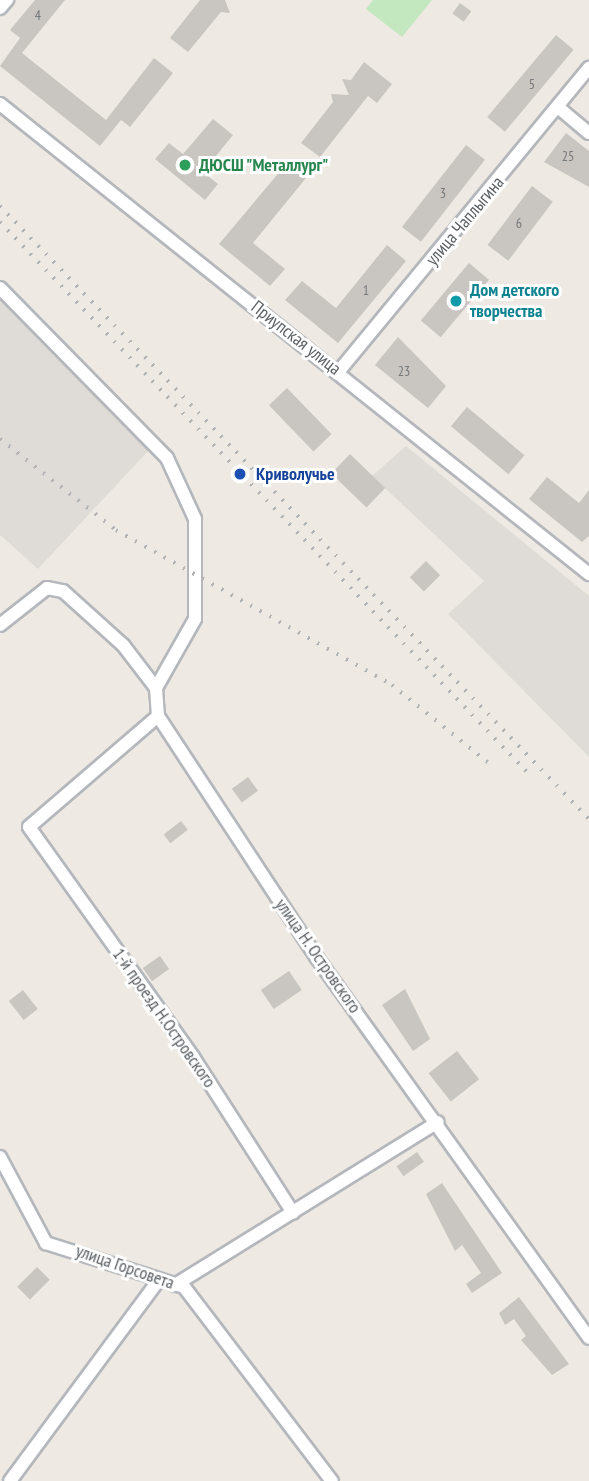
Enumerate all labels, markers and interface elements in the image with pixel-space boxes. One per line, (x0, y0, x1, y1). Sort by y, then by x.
house number: 4 (35, 7, 41, 23)
house number: 5 (529, 76, 535, 92)
house number: 25 (562, 148, 574, 164)
place label: ДЮСШ "Металлург" (199, 154, 330, 176)
marker: ДЮСШ "Металлург" (177, 157, 193, 173)
street label: улица Чаплыгина (421, 172, 509, 270)
house number: 3 (440, 185, 446, 201)
house number: 6 (516, 215, 522, 231)
place label: Дом детского творчества (470, 280, 559, 322)
house number: 1 (363, 282, 369, 298)
marker: Дом детского творчества (448, 293, 464, 309)
street label: Приупская улица (247, 296, 345, 380)
house number: 23 (398, 363, 410, 379)
place label: Криволучье (256, 463, 335, 485)
marker: Криволучье (230, 464, 250, 484)
street label: улица Н. Островского (270, 894, 366, 1018)
street label: 1-й проезд Н.Островского (108, 944, 220, 1092)
street label: улица Горсовета (73, 1240, 177, 1294)

